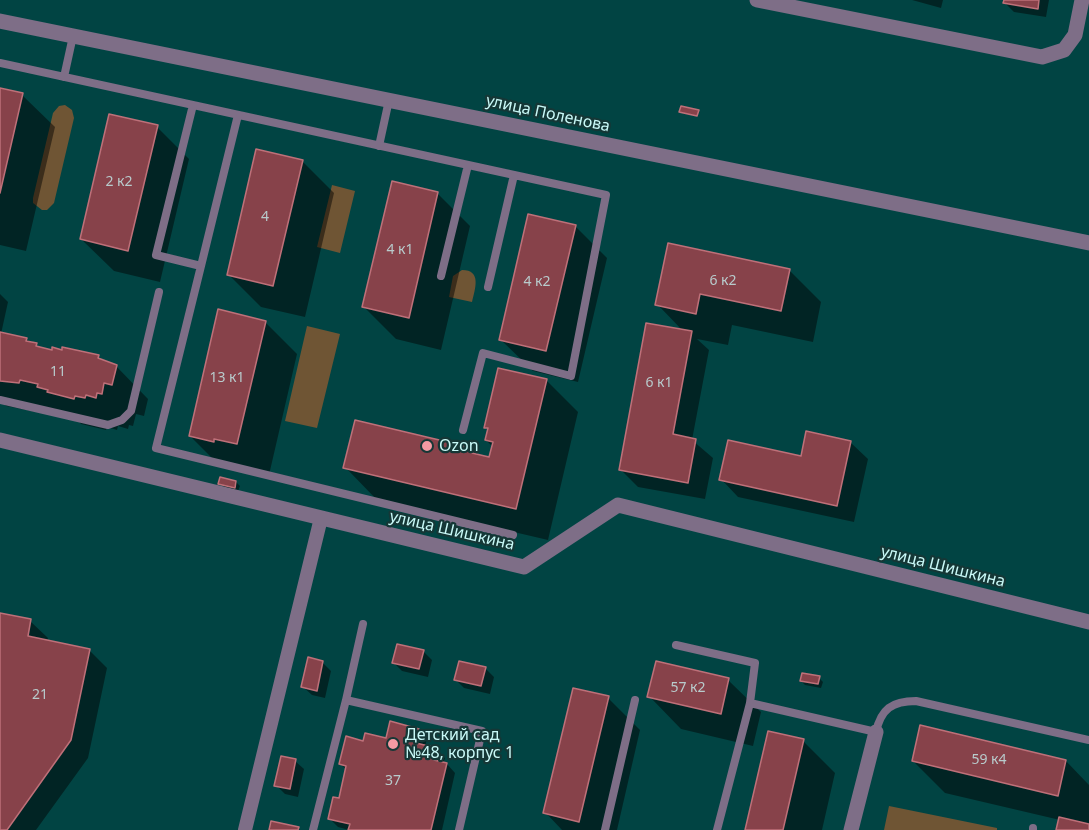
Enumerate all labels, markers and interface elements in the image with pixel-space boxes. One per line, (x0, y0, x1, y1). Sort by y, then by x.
street label: улица Поленова (484, 91, 612, 137)
house number: 2 к2 (105, 174, 133, 190)
house number: 4 (261, 209, 269, 225)
house number: 4 к1 (386, 242, 414, 258)
house number: 6 к2 (709, 273, 737, 289)
house number: 4 к2 (523, 274, 551, 290)
house number: 11 (50, 364, 66, 380)
house number: 13 к1 (209, 370, 245, 386)
house number: 6 к1 (645, 375, 673, 391)
place label: Ozon (439, 436, 479, 456)
marker: Ozon (420, 439, 434, 453)
street label: улица Шишкина (388, 507, 516, 555)
street label: улица Шишкина (879, 542, 1007, 592)
house number: 57 к2 (670, 680, 706, 696)
house number: 21 (32, 687, 48, 703)
place label: Детский сад №48, корпус 1 (405, 725, 514, 763)
marker: Детский сад №48, корпус 1 (386, 737, 400, 751)
house number: 59 к4 (971, 752, 1007, 768)
house number: 37 (385, 773, 401, 789)

